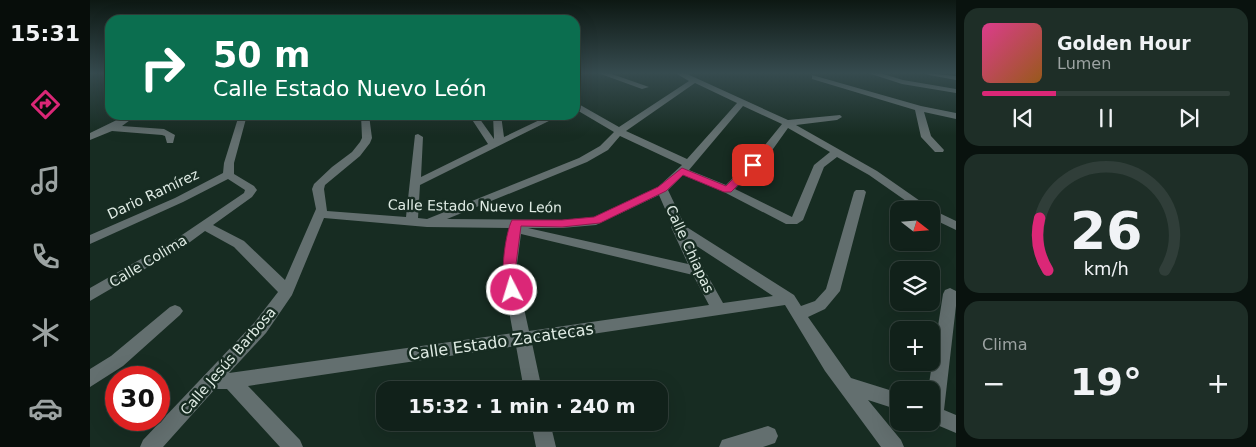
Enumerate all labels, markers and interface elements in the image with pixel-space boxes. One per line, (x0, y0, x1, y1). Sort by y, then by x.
text: 15:31 (10, 21, 80, 46)
text: Golden Hour (1057, 32, 1191, 54)
icon: right (130, 35, 195, 100)
text: 50 m (213, 35, 310, 75)
text: Lumen (1057, 54, 1111, 73)
text: Calle Estado Nuevo León (213, 76, 487, 101)
icon: directions (28, 87, 63, 122)
icon: previous (1009, 104, 1037, 132)
icon: pause (1092, 104, 1120, 132)
icon: next (1175, 104, 1203, 132)
pin (732, 144, 774, 186)
icon: arrive (739, 151, 767, 179)
icon: music (28, 163, 63, 198)
street label: Dario Ramírez (105, 166, 201, 222)
street label: Calle Estado Nuevo León (388, 196, 562, 216)
north arrow (890, 201, 940, 251)
map controls (890, 201, 940, 431)
text: 26 (1070, 201, 1142, 261)
street label: Calle Chiapas (663, 203, 717, 295)
street label: Calle Colima (106, 232, 190, 290)
icon: phone (28, 239, 63, 274)
text: km/h (1083, 258, 1129, 279)
button: layers (890, 261, 940, 311)
position arrow (485, 263, 537, 315)
street label: Calle Jesús Barbosa (177, 304, 279, 418)
icon: climate (28, 315, 63, 350)
street label: Calle Estado Zacatecas (407, 319, 595, 364)
button: + (890, 321, 940, 371)
text: Clima (982, 335, 1027, 354)
text: 19° (1070, 360, 1142, 404)
speed limit sign: 30 (105, 366, 170, 431)
text: − (982, 367, 1005, 400)
text: + (1207, 367, 1230, 400)
button: − (890, 381, 940, 431)
icon: car (28, 391, 63, 426)
text: 15:32 · 1 min · 240 m (408, 395, 636, 417)

